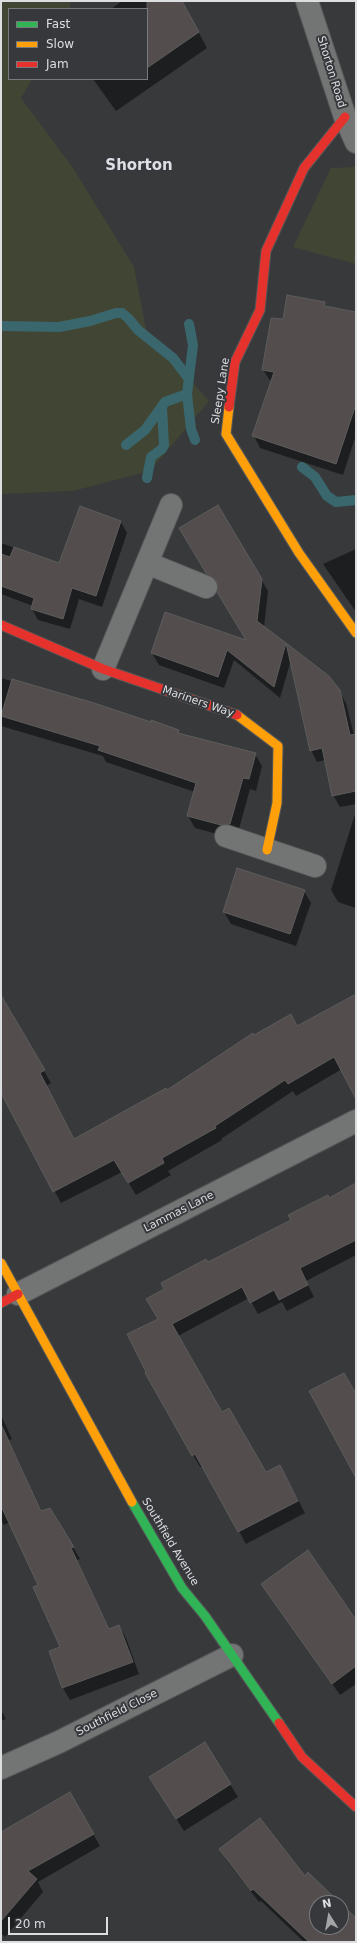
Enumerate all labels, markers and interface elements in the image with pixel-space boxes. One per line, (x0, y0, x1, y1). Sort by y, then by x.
legend (8, 8, 148, 80)
text: Fast (46, 17, 70, 31)
street label: Shorton Road (314, 35, 348, 109)
text: Slow (46, 37, 74, 51)
text: Jam (46, 57, 69, 71)
district label: Shorton (105, 157, 173, 175)
street label: Sleepy Lane (209, 357, 233, 425)
street label: Mariners Way (161, 684, 235, 720)
street label: Lammas Lane (142, 1189, 216, 1235)
street label: Southfield Avenue (139, 1496, 201, 1588)
street label: Southfield Close (74, 1687, 160, 1739)
north arrow (309, 1895, 349, 1935)
text: N (321, 1896, 333, 1911)
scale bar (10, 1909, 110, 1935)
text: 20 m (15, 1917, 46, 1931)

